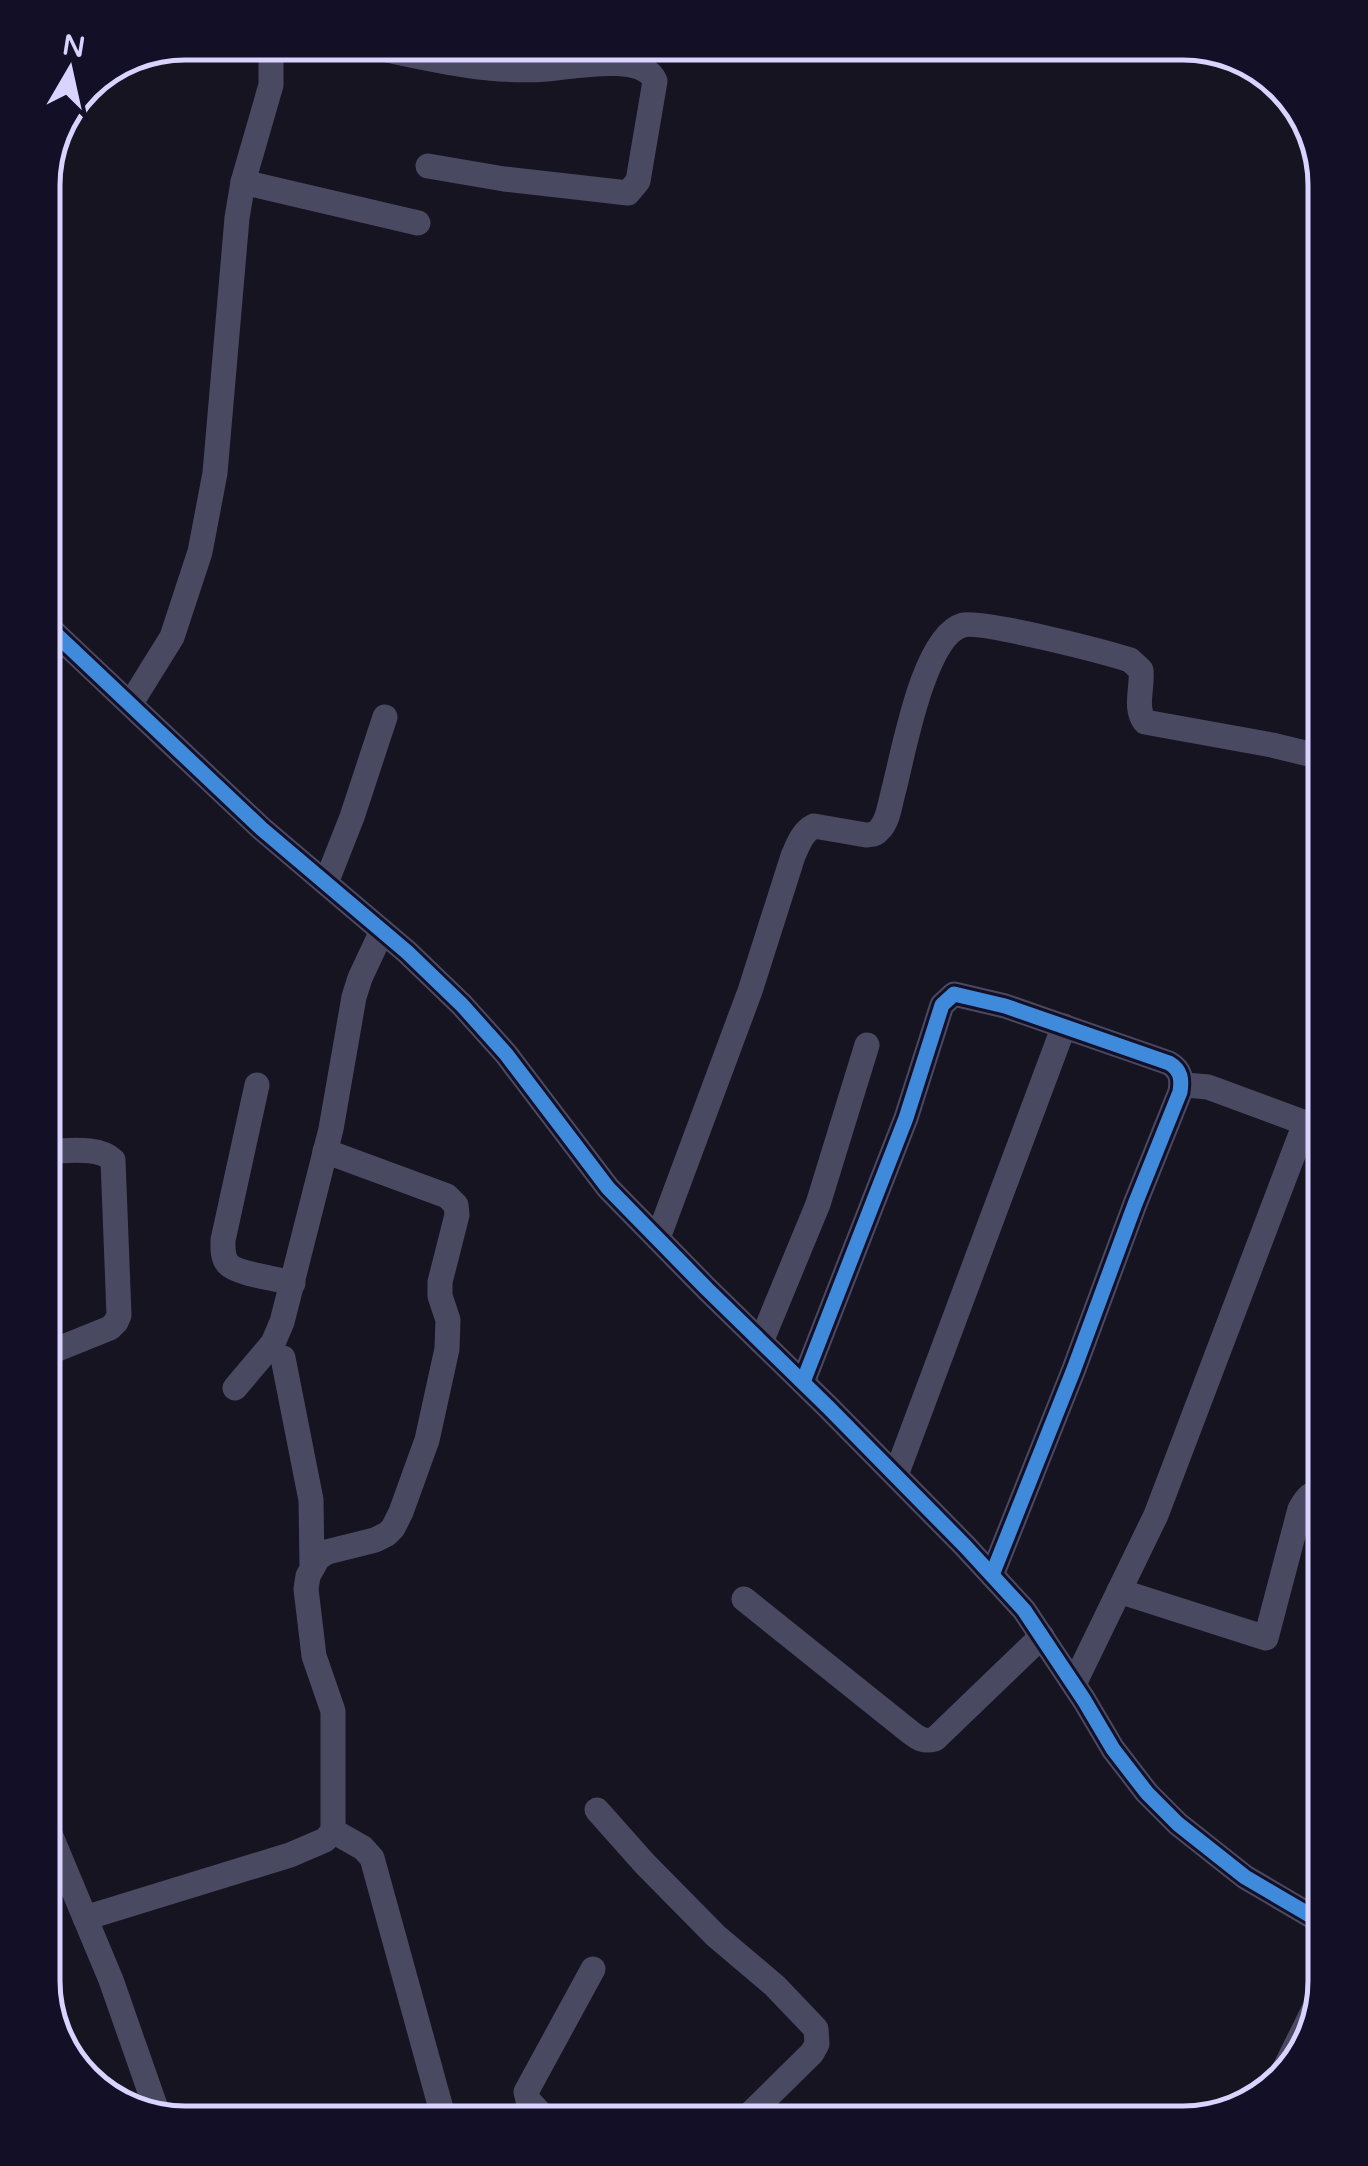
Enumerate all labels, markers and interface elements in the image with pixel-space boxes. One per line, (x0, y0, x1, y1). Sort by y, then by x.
north arrow (20, 20, 120, 120)
text: N (60, 28, 88, 65)

